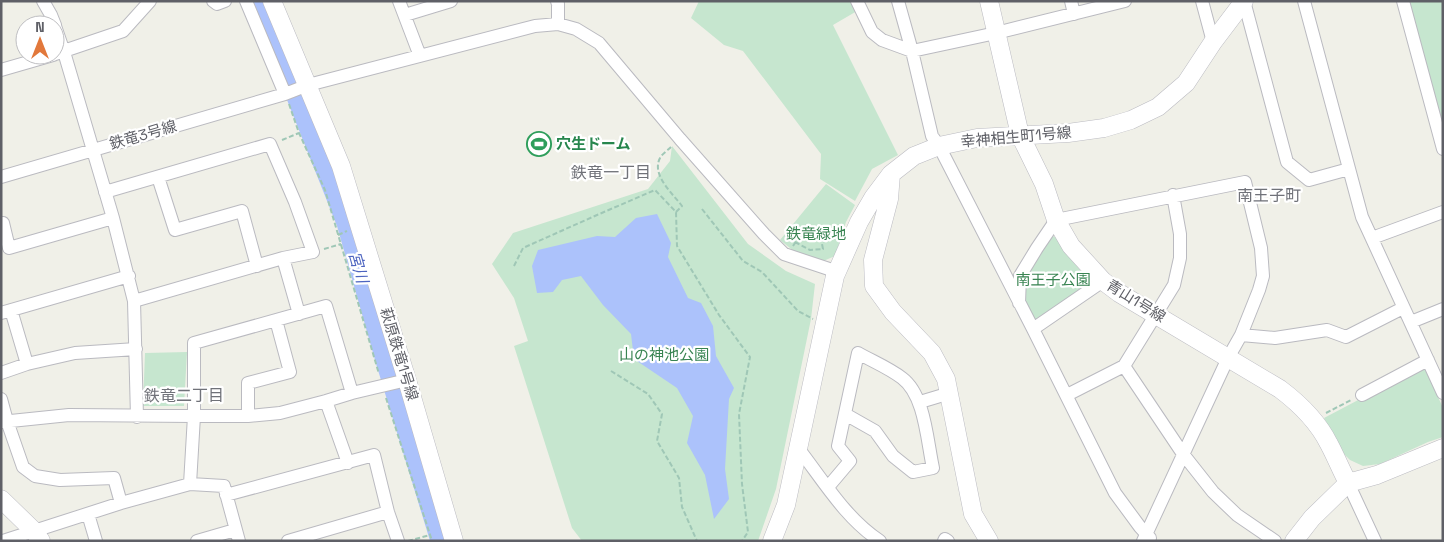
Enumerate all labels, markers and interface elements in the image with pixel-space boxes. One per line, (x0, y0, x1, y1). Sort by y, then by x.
north arrow (15, 15, 65, 65)
text: N (35, 18, 45, 36)
street label: 鉄竜3号線 (107, 116, 179, 153)
street label: 幸神相生町1号線 (960, 122, 1072, 151)
sports icon: 穴生ドーム (526, 131, 552, 157)
place label: 穴生ドーム (556, 134, 631, 153)
district label: 鉄竜一丁目 (571, 162, 651, 183)
district label: 南王子町 (1237, 185, 1301, 206)
park label: 鉄竜緑地 (786, 224, 846, 243)
water label: 宮川 (344, 249, 374, 287)
park label: 南王子公園 (1015, 270, 1091, 289)
street label: 青山1号線 (1103, 275, 1169, 326)
street label: 萩原鉄竜1号線 (376, 305, 423, 403)
park label: 山の神池公園 (619, 345, 709, 364)
district label: 鉄竜二丁目 (144, 385, 224, 406)

